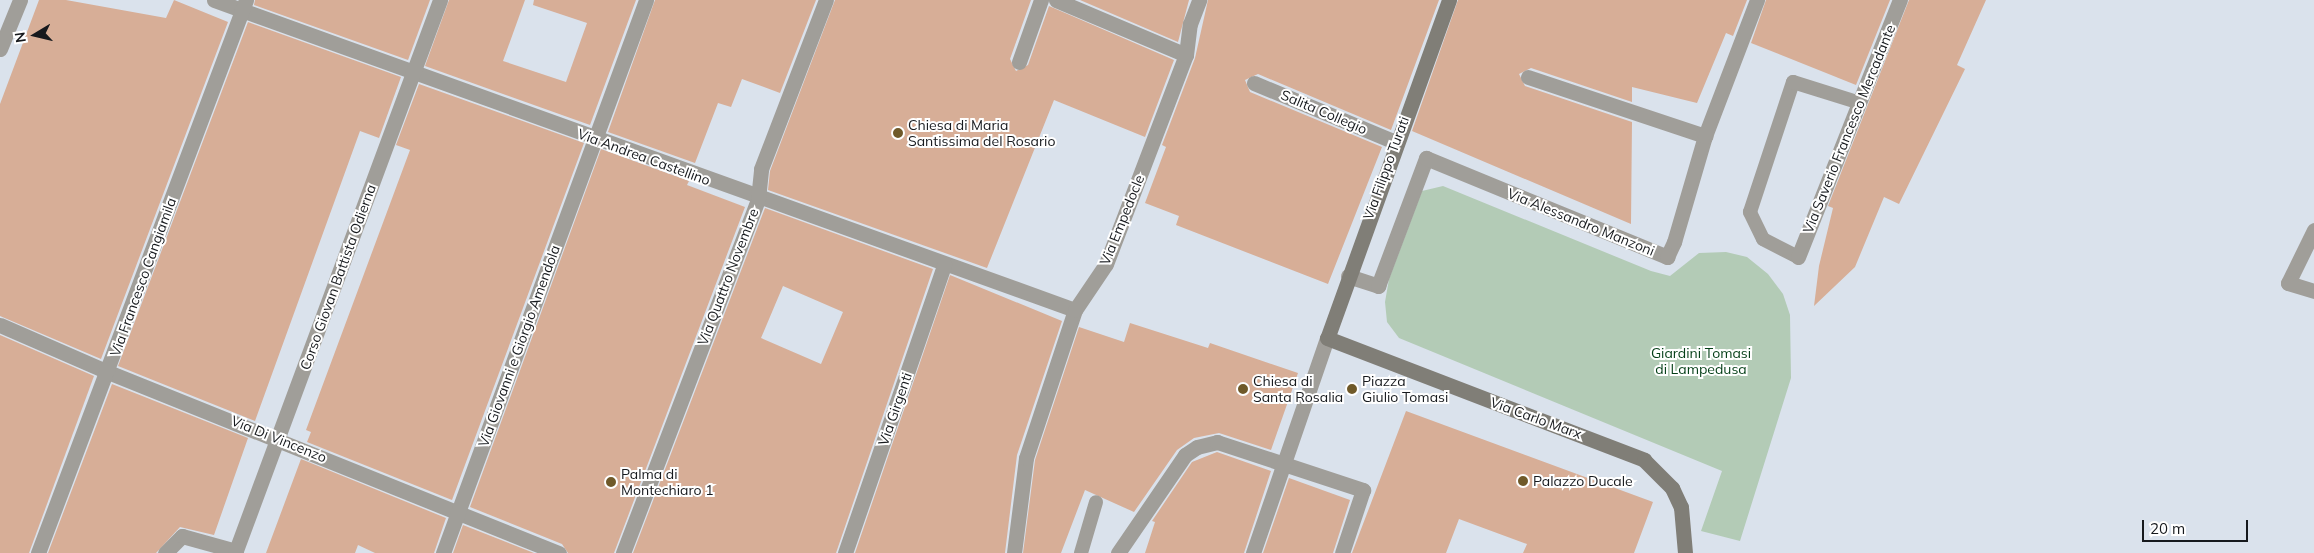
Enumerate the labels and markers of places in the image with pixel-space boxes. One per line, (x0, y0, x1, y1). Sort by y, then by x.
place label: Chiesa di Maria Santissima del Rosario (908, 117, 1055, 150)
marker: Chiesa di Maria Santissima del Rosario (892, 127, 904, 139)
place label: Chiesa di Santa Rosalia (1253, 373, 1343, 406)
place label: Piazza Giulio Tomasi (1362, 373, 1448, 406)
marker: Chiesa di Santa Rosalia (1237, 383, 1249, 395)
marker: Piazza Giulio Tomasi (1346, 383, 1358, 395)
place label: Palma di Montechiaro 1 (621, 466, 714, 498)
place label: Palazzo Ducale (1533, 473, 1633, 489)
marker: Palazzo Ducale (1517, 475, 1529, 487)
marker: Palma di Montechiaro 1 (605, 476, 617, 488)

